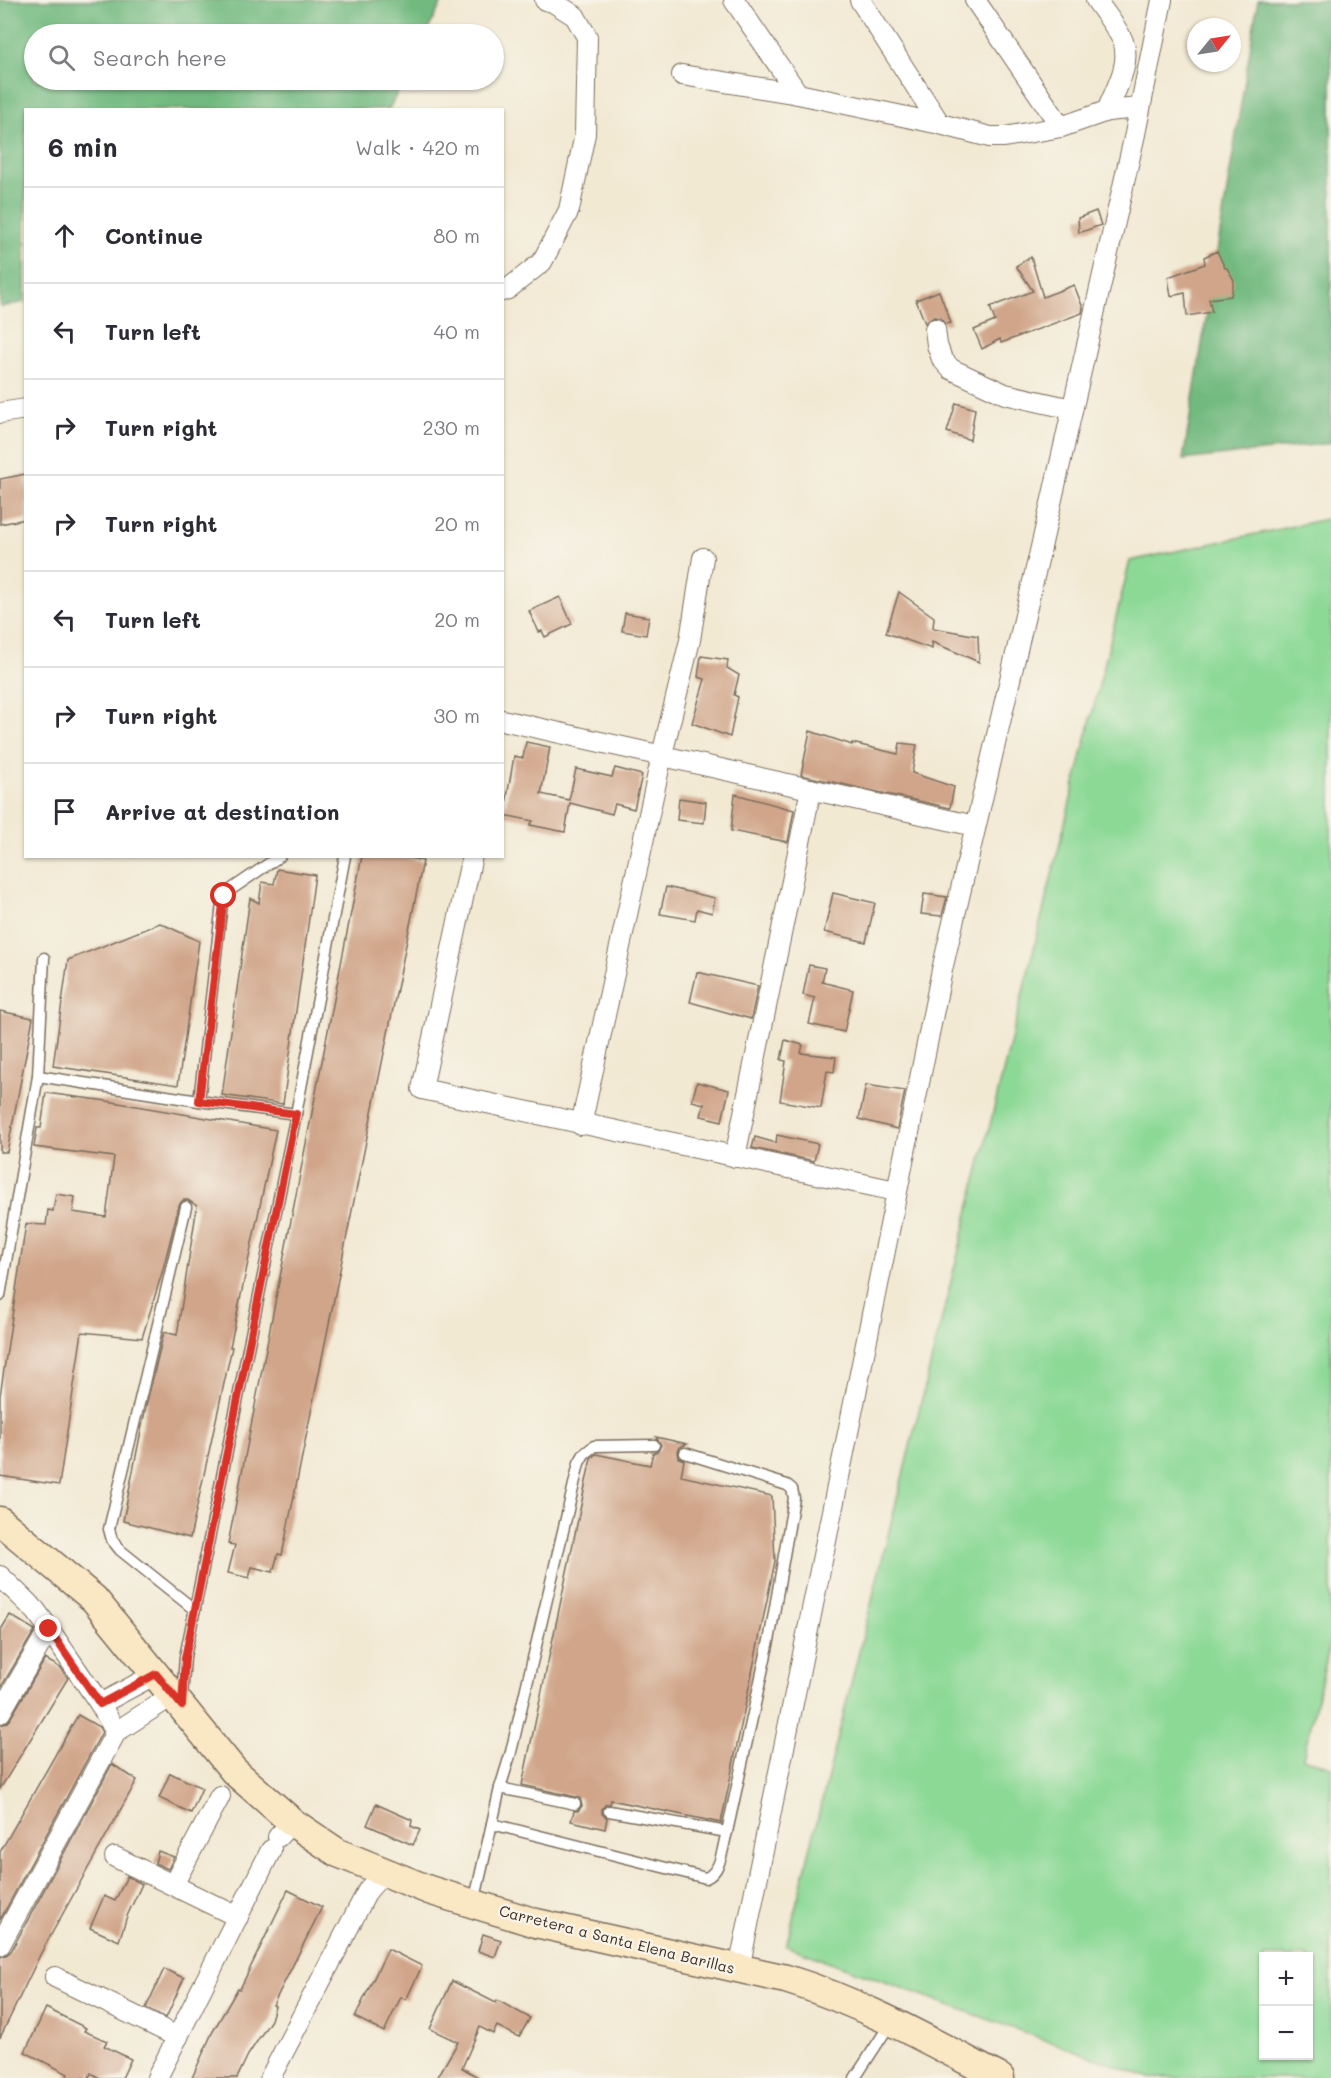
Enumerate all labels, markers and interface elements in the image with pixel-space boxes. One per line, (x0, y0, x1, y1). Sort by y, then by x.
north arrow (1187, 18, 1241, 72)
search box (24, 24, 504, 90)
icon: search (45, 41, 78, 74)
text: Search here (93, 43, 227, 72)
text: 6 min (48, 130, 117, 164)
text: Walk · 420 m (355, 134, 480, 160)
icon: ahead (48, 219, 81, 252)
text: Continue (105, 221, 203, 250)
text: 80 m (433, 222, 480, 248)
icon: left (48, 315, 81, 348)
text: Turn left (105, 317, 201, 346)
text: 40 m (434, 318, 480, 344)
icon: right (48, 411, 81, 444)
text: Turn right (105, 413, 217, 442)
text: 230 m (422, 414, 480, 440)
icon: right (48, 507, 81, 540)
text: Turn right (105, 509, 217, 538)
text: 20 m (434, 510, 480, 536)
icon: left (48, 603, 81, 636)
text: Turn left (105, 605, 201, 634)
text: 20 m (434, 606, 480, 632)
icon: right (48, 699, 81, 732)
text: Turn right (105, 701, 217, 730)
text: 30 m (434, 702, 480, 728)
icon: arrive (48, 795, 81, 828)
text: Arrive at destination (105, 797, 340, 826)
route start (210, 882, 236, 908)
route end (35, 1615, 61, 1641)
street label: Carretera a Santa Elena Barillas (497, 1900, 737, 1978)
map controls (1259, 1952, 1313, 2060)
button: + (1259, 1952, 1313, 2006)
button: − (1259, 2006, 1313, 2060)

